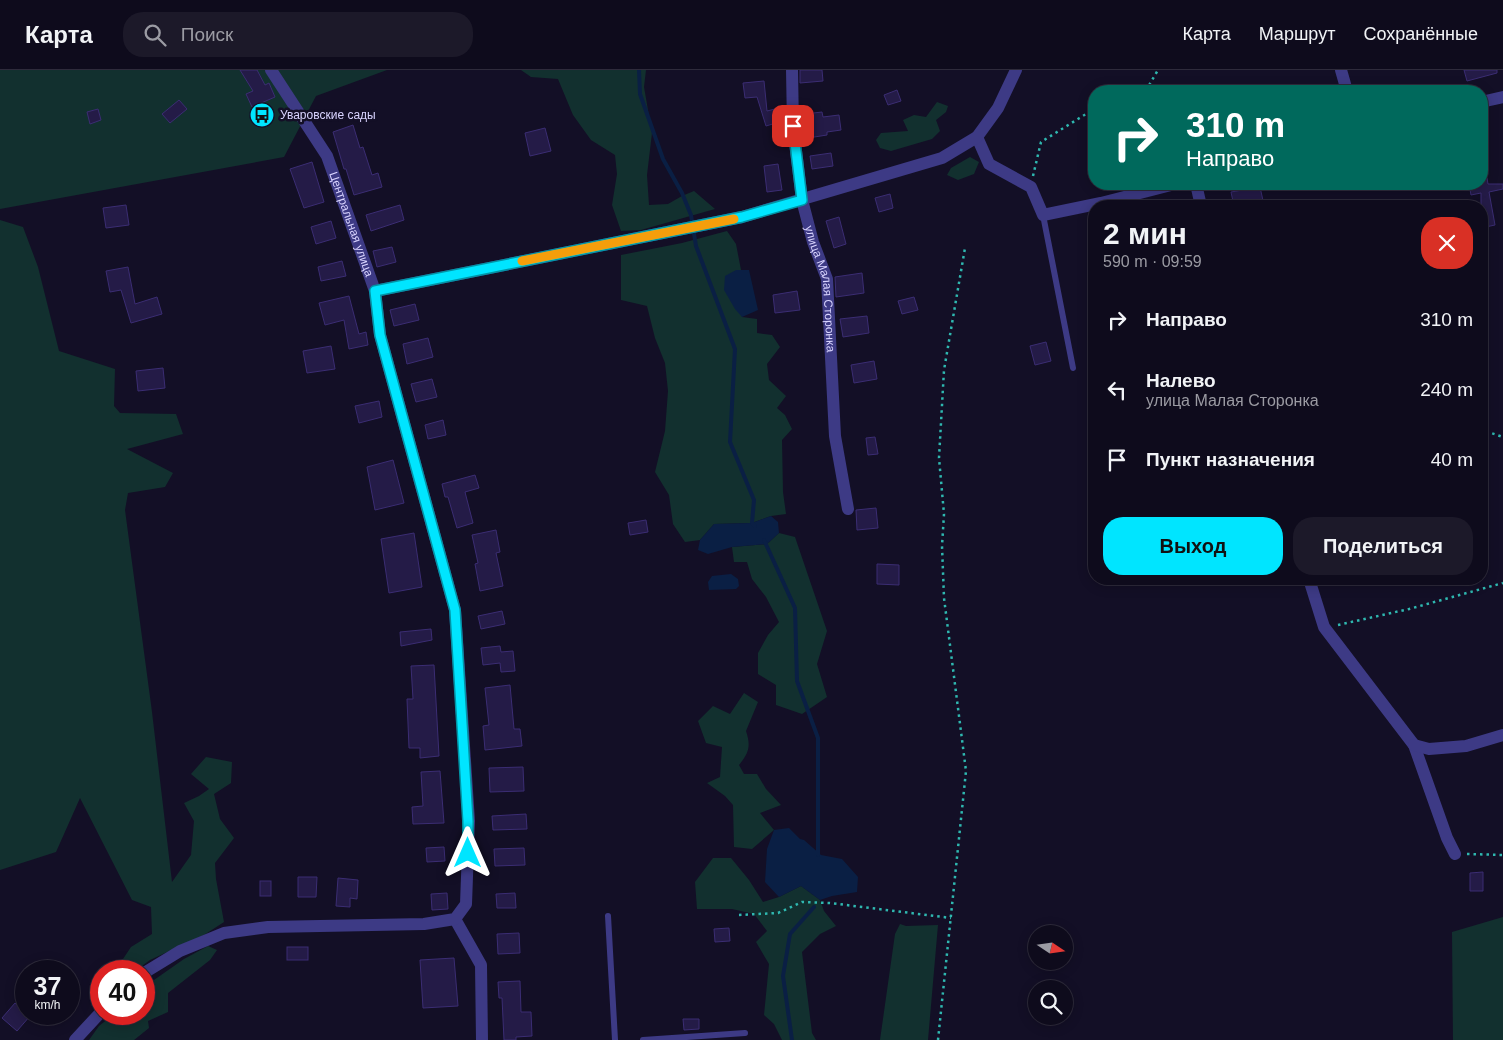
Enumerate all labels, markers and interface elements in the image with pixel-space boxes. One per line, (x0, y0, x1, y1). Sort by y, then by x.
search box (123, 12, 473, 57)
text: Карта (25, 21, 93, 48)
icon: search (141, 21, 169, 49)
text: Поиск (181, 24, 233, 45)
text: Карта (1183, 24, 1231, 44)
text: Маршрут (1259, 24, 1335, 44)
text: Сохранённые (1363, 24, 1478, 44)
bus stop icon: Уваровские сады (249, 102, 275, 128)
pin (772, 105, 814, 147)
icon: right (1103, 105, 1168, 170)
text: 310 m (1186, 105, 1285, 144)
place label: Уваровские сады (280, 108, 376, 122)
icon: arrive (779, 112, 807, 140)
text: Направо (1186, 146, 1274, 171)
street label: Центральная улица (326, 170, 376, 279)
text: 2 мин (1103, 217, 1187, 250)
button: close (1421, 217, 1473, 269)
street label: улица Малая Сторонка (802, 224, 838, 353)
text: 590 m · 09:59 (1103, 253, 1202, 270)
icon: right (1103, 306, 1131, 334)
text: Направо (1146, 309, 1227, 330)
text: 310 m (1420, 309, 1473, 330)
text: Налево (1146, 370, 1216, 391)
icon: left (1103, 376, 1131, 404)
text: 240 m (1420, 379, 1473, 400)
text: улица Малая Сторонка (1146, 392, 1319, 409)
icon: arrive (1103, 446, 1131, 474)
text: Пункт назначения (1146, 449, 1315, 470)
text: 40 m (1431, 449, 1473, 470)
button: Выход (1103, 517, 1283, 575)
button: Поделиться (1293, 517, 1473, 575)
position arrow (441, 826, 493, 878)
north arrow (1028, 925, 1072, 970)
map controls (1028, 925, 1073, 1025)
speed limit sign: 40 (90, 960, 155, 1025)
text: 37 (34, 972, 61, 1000)
button: search (1028, 980, 1073, 1025)
text: km/h (34, 998, 61, 1012)

